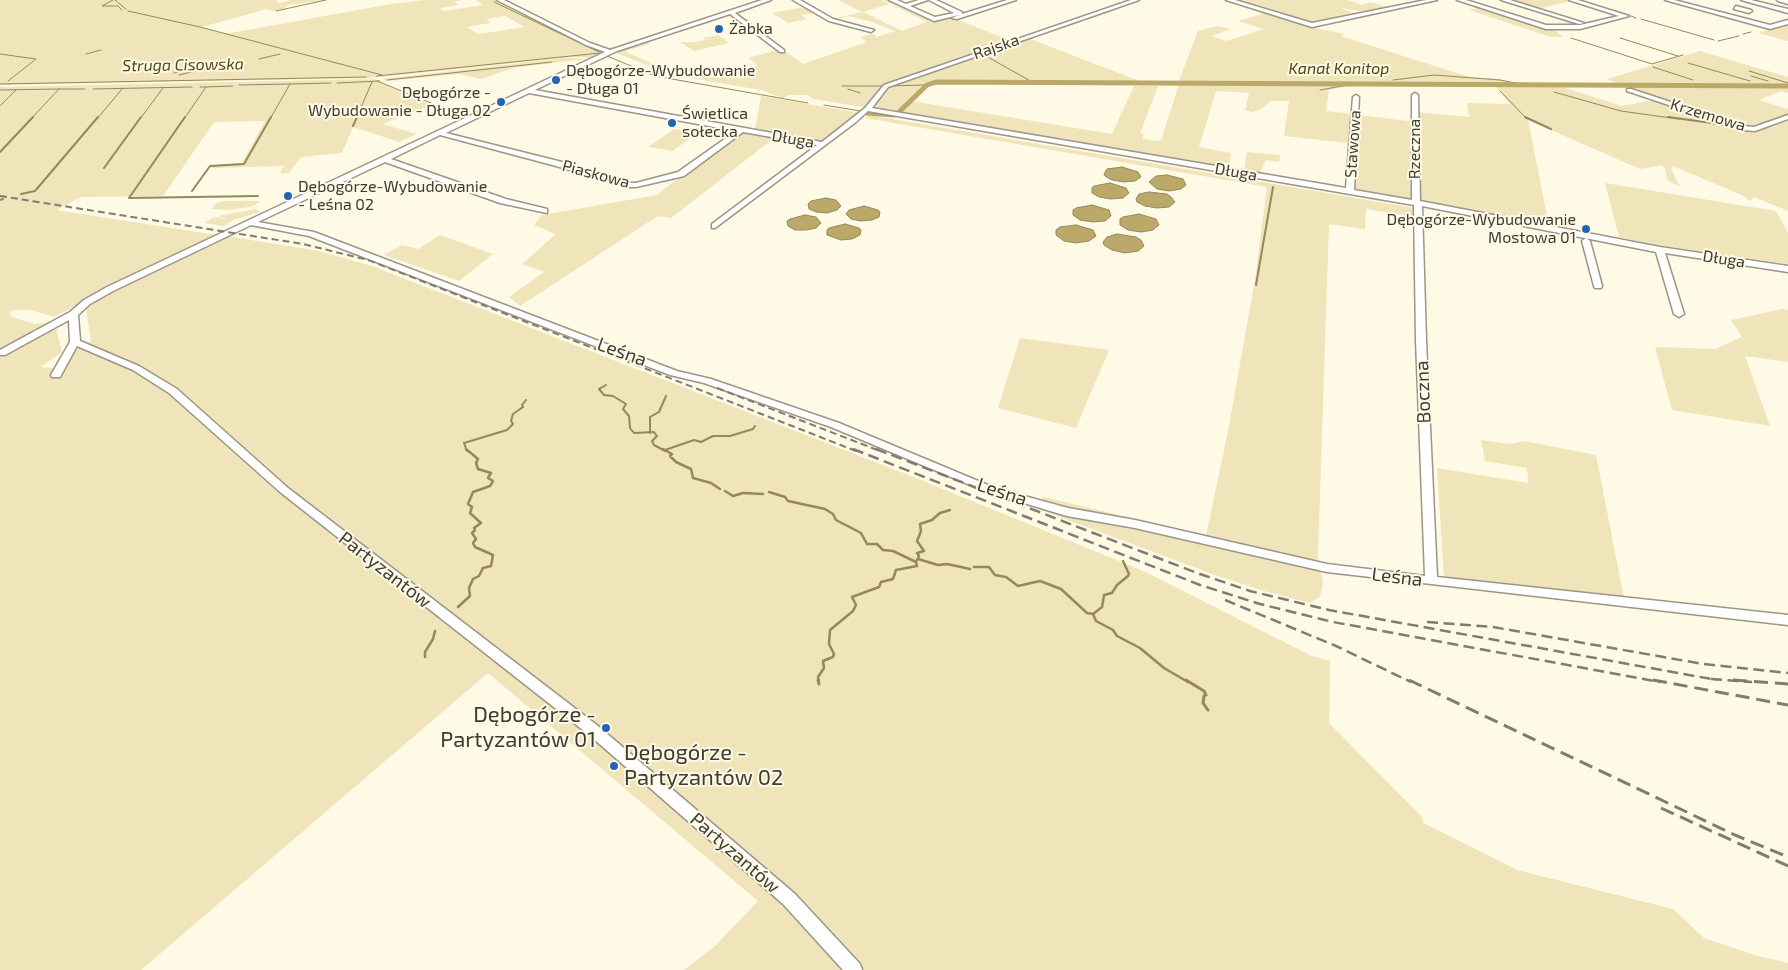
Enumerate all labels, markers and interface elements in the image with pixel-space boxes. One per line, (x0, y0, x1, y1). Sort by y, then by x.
place label: Żabka (729, 19, 773, 39)
marker: Żabka (713, 23, 725, 35)
street label: Rajska (970, 30, 1022, 64)
water label: Struga Cisowska (122, 54, 244, 76)
water label: Kanał Konitop (1289, 59, 1389, 79)
place label: Dębogórze-Wybudowanie - Długa 01 (566, 61, 755, 99)
marker: Dębogórze-Wybudowanie - Długa 01 (550, 74, 562, 86)
place label: Dębogórze - Wybudowanie - Długa 02 (308, 83, 491, 121)
street label: Krzemowa (1668, 94, 1748, 136)
marker: Dębogórze - Wybudowanie - Długa 02 (495, 96, 507, 108)
place label: Świetlica sołecka (682, 104, 748, 142)
street label: Stawowa (1341, 109, 1365, 179)
marker: Świetlica sołecka (666, 117, 678, 129)
street label: Rzeczna (1405, 119, 1425, 179)
street label: Długa (770, 126, 816, 152)
street label: Piaskowa (560, 156, 632, 192)
street label: Długa (1213, 159, 1259, 185)
place label: Dębogórze-Wybudowanie - Leśna 02 (298, 177, 487, 215)
marker: Dębogórze-Wybudowanie - Leśna 02 (282, 190, 294, 202)
place label: Dębogórze-Wybudowanie Mostowa 01 (1387, 210, 1576, 248)
marker: Dębogórze-Wybudowanie Mostowa 01 (1580, 223, 1592, 235)
street label: Długa (1701, 246, 1747, 272)
street label: Leśna (594, 333, 650, 371)
street label: Boczna (1411, 360, 1435, 424)
street label: Leśna (974, 473, 1030, 511)
street label: Partyzantów (334, 527, 436, 613)
street label: Leśna (1370, 563, 1424, 591)
place label: Dębogórze - Partyzantów 01 (440, 702, 596, 754)
marker: Dębogórze - Partyzantów 01 (600, 722, 612, 734)
place label: Dębogórze - Partyzantów 02 (624, 740, 783, 791)
marker: Dębogórze - Partyzantów 02 (608, 760, 620, 772)
street label: Partyzantów (686, 808, 784, 898)

